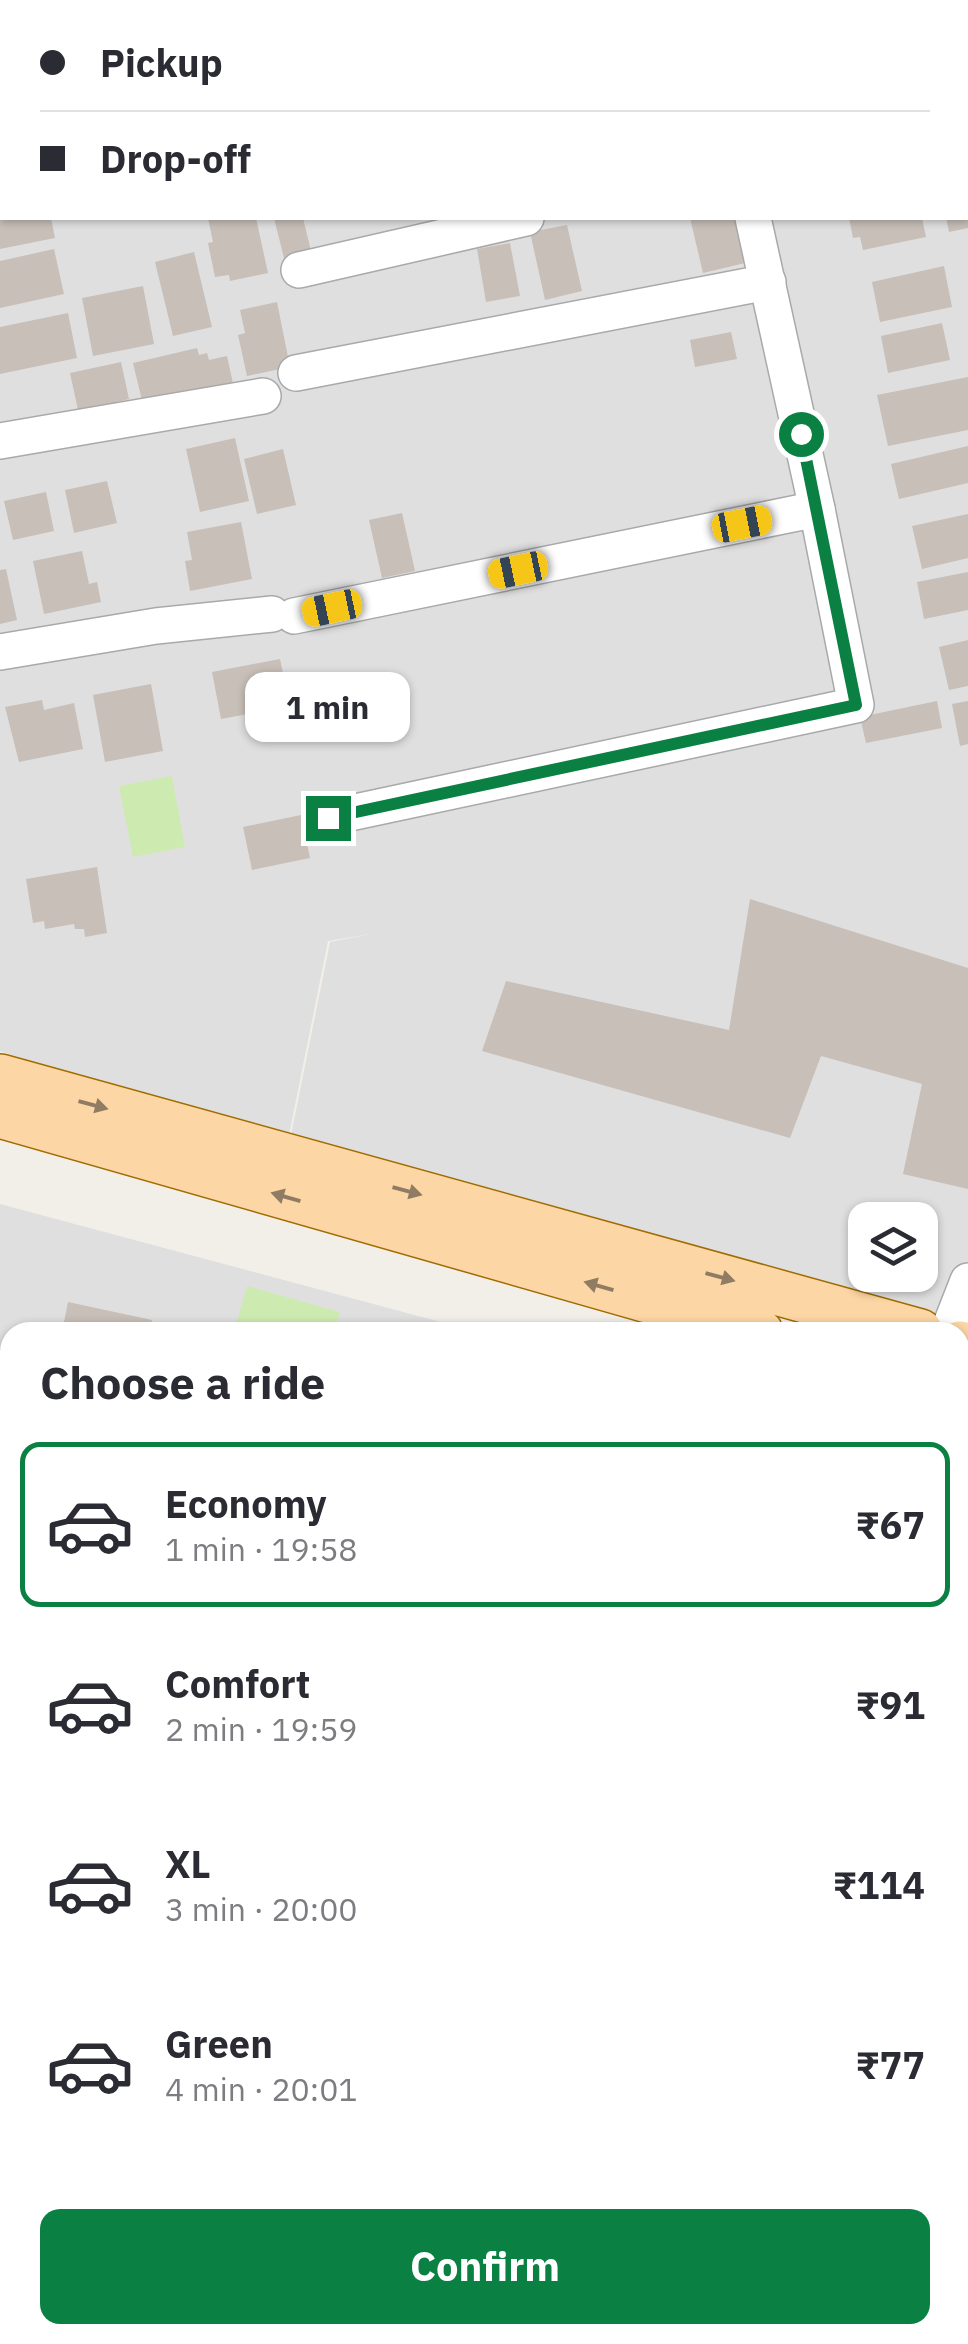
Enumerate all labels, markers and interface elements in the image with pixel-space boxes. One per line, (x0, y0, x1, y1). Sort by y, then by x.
text: Pickup (100, 38, 223, 87)
text: Drop-off (100, 134, 251, 183)
route start (779, 412, 824, 457)
car (710, 504, 774, 544)
car (486, 549, 550, 591)
car (300, 587, 364, 629)
callout: 1 min (245, 673, 410, 743)
text: 1 min (286, 686, 369, 728)
route end (306, 796, 351, 841)
one-way arrow (78, 1097, 109, 1113)
one-way arrow (392, 1184, 423, 1199)
one-way arrow (270, 1189, 301, 1204)
map controls (848, 1202, 938, 1292)
button: layers (848, 1202, 938, 1292)
one-way arrow (705, 1270, 736, 1286)
one-way arrow (583, 1278, 614, 1294)
text: Choose a ride (40, 1353, 325, 1411)
text: Economy (165, 1479, 327, 1528)
icon: car (45, 1480, 135, 1570)
text: ₹67 (855, 1500, 925, 1549)
text: 1 min · 19:58 (165, 1528, 358, 1570)
text: Comfort (165, 1659, 310, 1708)
icon: car (45, 1660, 135, 1750)
text: ₹91 (855, 1680, 925, 1729)
text: 2 min · 19:59 (165, 1708, 358, 1750)
text: XL (165, 1839, 211, 1888)
icon: car (45, 1840, 135, 1930)
text: ₹114 (833, 1860, 925, 1909)
text: 3 min · 20:00 (165, 1888, 358, 1930)
text: Green (165, 2019, 273, 2068)
icon: car (45, 2020, 135, 2110)
text: ₹77 (855, 2040, 925, 2089)
text: 4 min · 20:01 (165, 2068, 358, 2110)
button: Confirm (40, 2209, 930, 2324)

